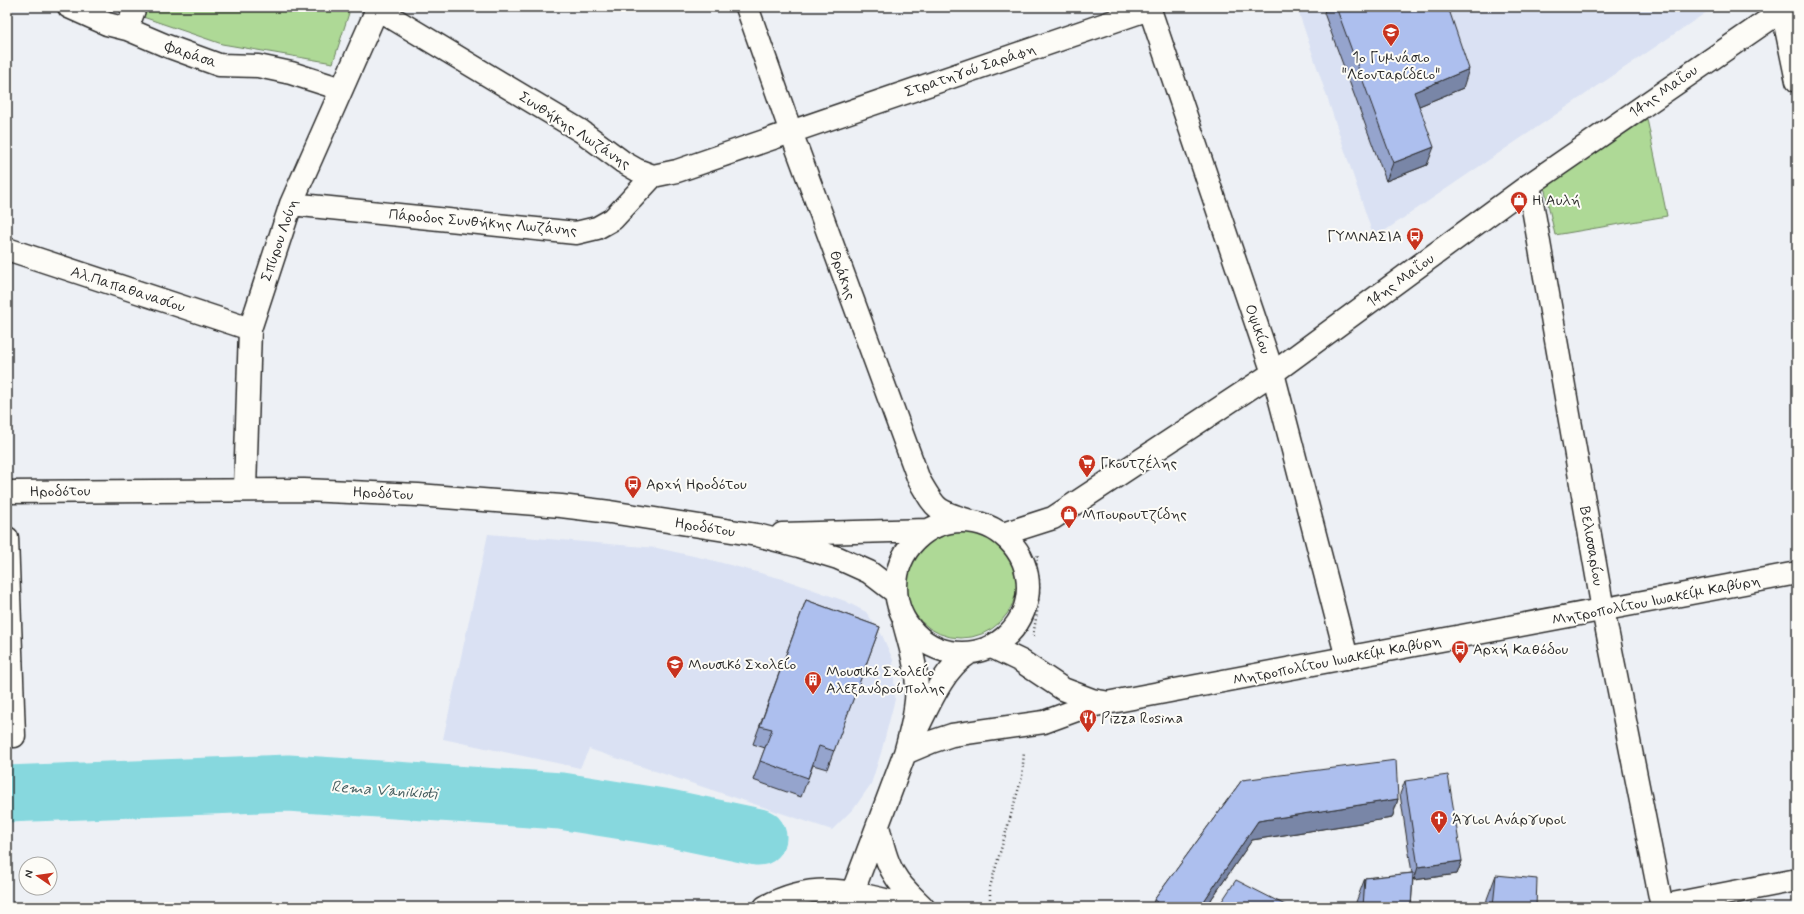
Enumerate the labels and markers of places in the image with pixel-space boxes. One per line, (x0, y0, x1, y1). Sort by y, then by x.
school or university icon: 1ο Γυμνάσιο "Λεονταρίδειο" (1381, 22, 1401, 47)
place label: 1ο Γυμνάσιο "Λεονταρίδειο" (1342, 48, 1440, 85)
shop icon: Η Αυλή (1509, 190, 1529, 215)
place label: Η Αυλή (1532, 191, 1581, 211)
bus stop icon: ΓΥΜΝΑΣΙΑ (1405, 226, 1425, 251)
place label: ΓΥΜΝΑΣΙΑ (1327, 227, 1402, 247)
supermarket icon: Γκουτζέλης (1077, 453, 1097, 478)
place label: Γκουτζέλης (1100, 454, 1178, 474)
bus stop icon: Αρχή Ηροδότου (623, 474, 643, 499)
place label: Αρχή Ηροδότου (646, 475, 747, 495)
shop icon: Μπουρουτζίδης (1059, 504, 1079, 529)
place label: Μπουρουτζίδης (1082, 505, 1187, 525)
bus stop icon: Αρχή Καθόδου (1450, 639, 1470, 664)
place label: Αρχή Καθόδου (1473, 640, 1568, 660)
school or university icon: Μουσικό Σχολείο (665, 654, 685, 679)
place label: Μουσικό Σχολείο (688, 655, 797, 675)
place label: Μουσικό Σχολείο Αλεξανδρούπολης (826, 662, 945, 699)
building icon: Μουσικό Σχολείο Αλεξανδρούπολης (803, 670, 823, 695)
restaurant icon: Pizza Rosina (1078, 708, 1098, 733)
place label: Pizza Rosina (1101, 709, 1183, 729)
church icon: Άγιοι Ανάργυροι (1429, 809, 1449, 834)
place label: Άγιοι Ανάργυροι (1452, 810, 1566, 830)

